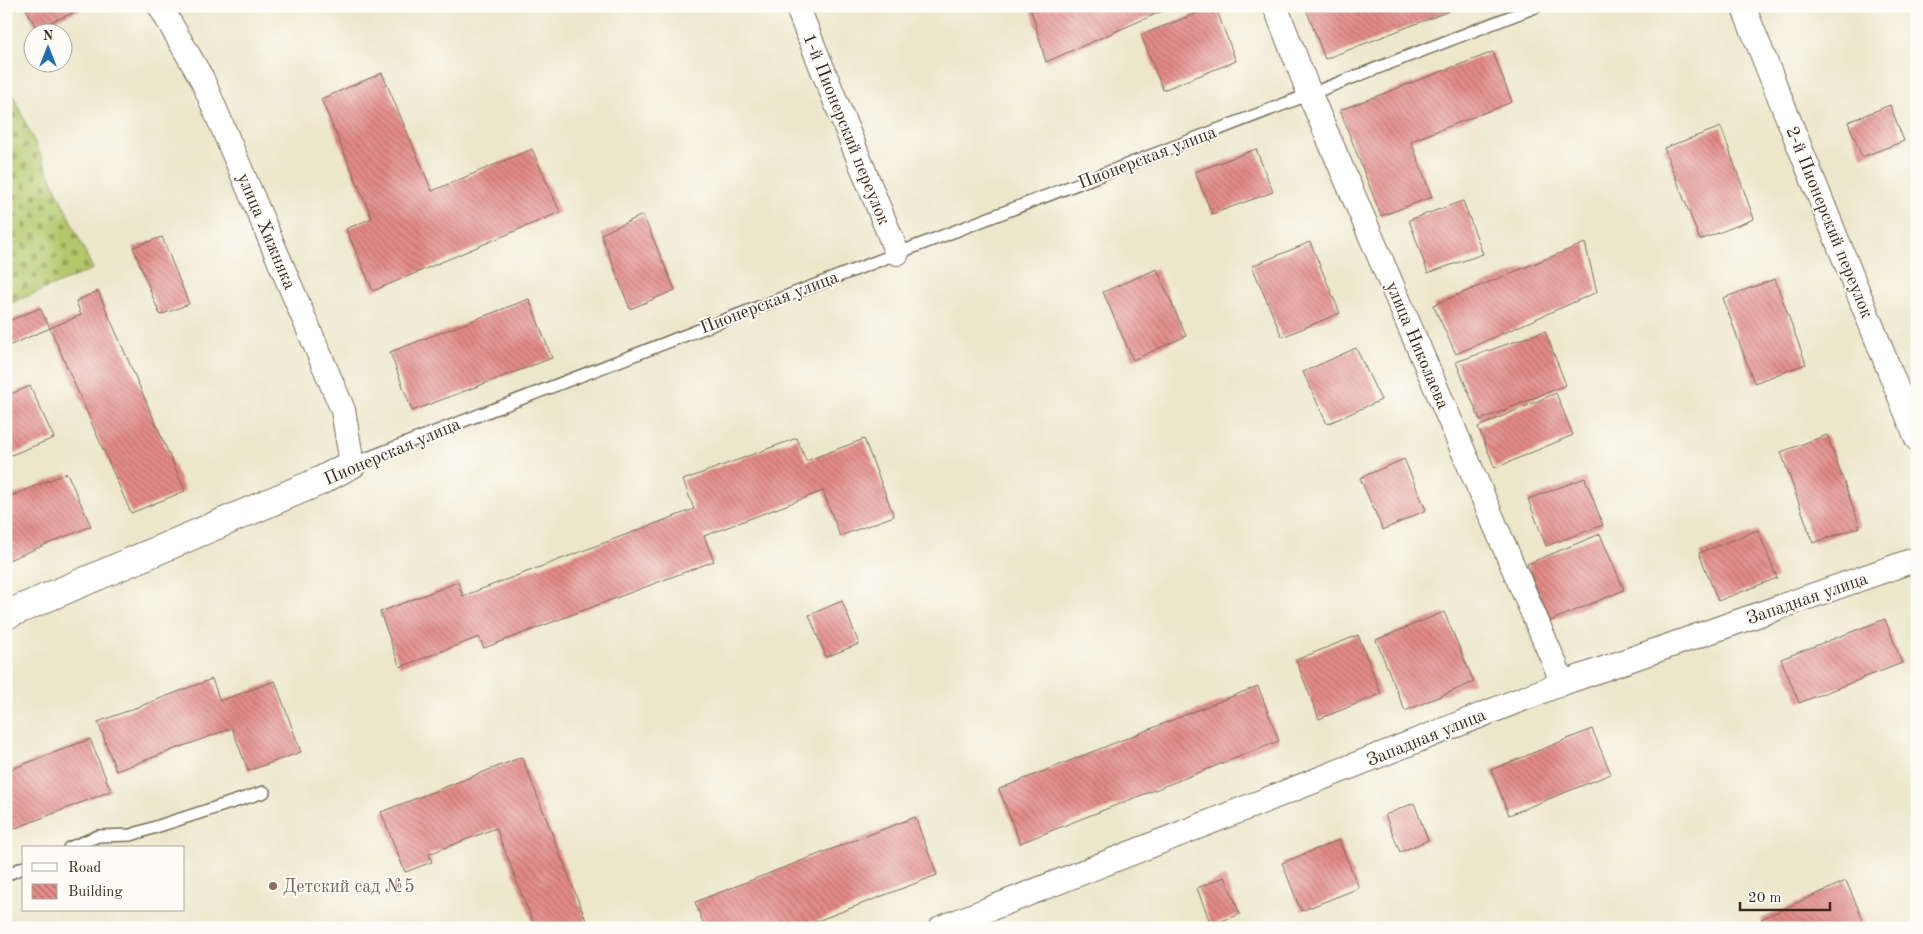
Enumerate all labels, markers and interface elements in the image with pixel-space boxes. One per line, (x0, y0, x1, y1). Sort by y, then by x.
north arrow (22, 22, 72, 72)
text: N (43, 29, 54, 43)
street label: 1-й Пионерский переулок (799, 31, 893, 228)
street label: Пионерская улица (1076, 123, 1219, 193)
street label: 2-й Пионерский переулок (1782, 124, 1876, 321)
street label: улица Хижняка (234, 171, 299, 292)
street label: Пионерская улица (698, 268, 841, 338)
street label: улица Николаева (1382, 279, 1452, 412)
street label: Пионерская улица (321, 415, 463, 489)
street label: Западная улица (1744, 570, 1870, 628)
street label: Западная улица (1364, 706, 1489, 770)
legend (22, 846, 185, 912)
text: Road (68, 861, 102, 876)
place label: Детский сад №5 (283, 878, 415, 896)
scale bar (1740, 879, 1830, 911)
marker: Детский сад №5 (267, 880, 279, 892)
text: Building (68, 885, 123, 900)
text: 20 m (1748, 891, 1782, 906)

